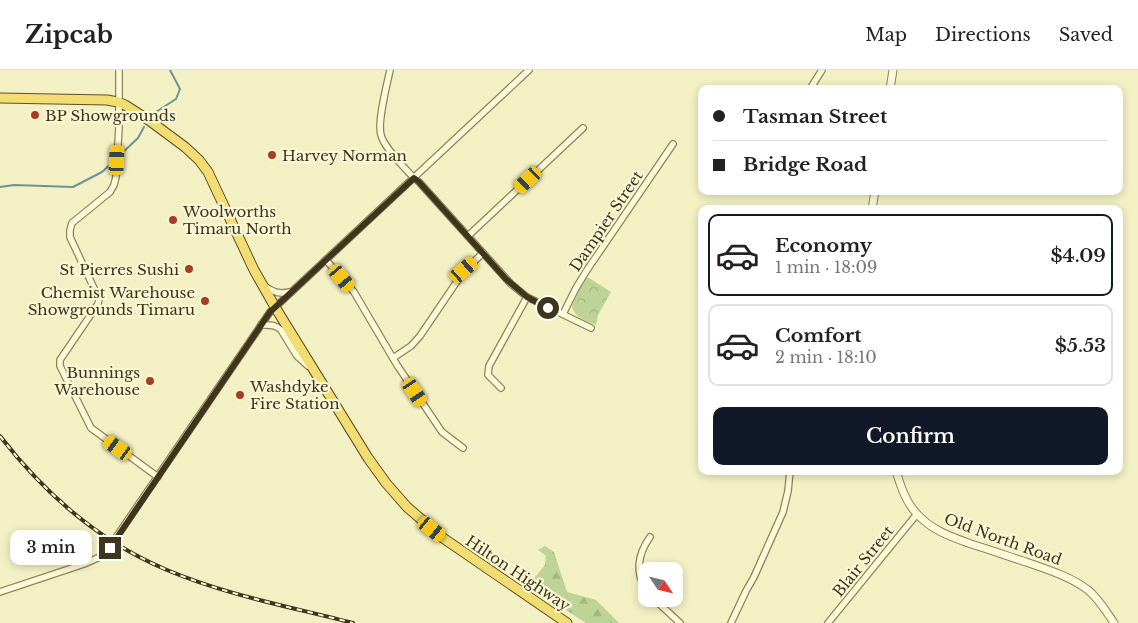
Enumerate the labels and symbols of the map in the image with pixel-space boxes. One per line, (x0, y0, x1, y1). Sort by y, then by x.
place label: BP Showgrounds (45, 106, 176, 125)
marker: BP Showgrounds (29, 109, 41, 121)
car (108, 145, 125, 175)
place label: Harvey Norman (282, 146, 407, 165)
marker: Harvey Norman (266, 149, 278, 161)
car (511, 164, 544, 196)
street label: Dampier Street (565, 167, 647, 275)
place label: Woolworths Timaru North (182, 202, 292, 238)
marker: Woolworths Timaru North (167, 214, 179, 226)
car (447, 254, 480, 286)
place label: St Pierres Sushi (60, 260, 179, 279)
car (326, 262, 357, 294)
marker: St Pierres Sushi (183, 263, 195, 275)
place label: Chemist Warehouse Showgrounds Timaru (28, 283, 195, 319)
marker: Chemist Warehouse Showgrounds Timaru (199, 295, 211, 307)
route start (537, 297, 559, 319)
place label: Bunnings Warehouse (53, 363, 140, 399)
marker: Bunnings Warehouse (144, 375, 156, 387)
car (400, 375, 429, 409)
place label: Washdyke Fire Station (249, 377, 340, 413)
marker: Washdyke Fire Station (234, 389, 246, 401)
car (101, 433, 134, 463)
street label: Old North Road (942, 509, 1064, 569)
car (415, 514, 448, 544)
street label: Blair Street (829, 521, 898, 600)
callout: 3 min (10, 530, 92, 566)
street label: Hilton Highway (462, 531, 574, 615)
route end (99, 537, 121, 559)
north arrow (638, 562, 682, 608)

